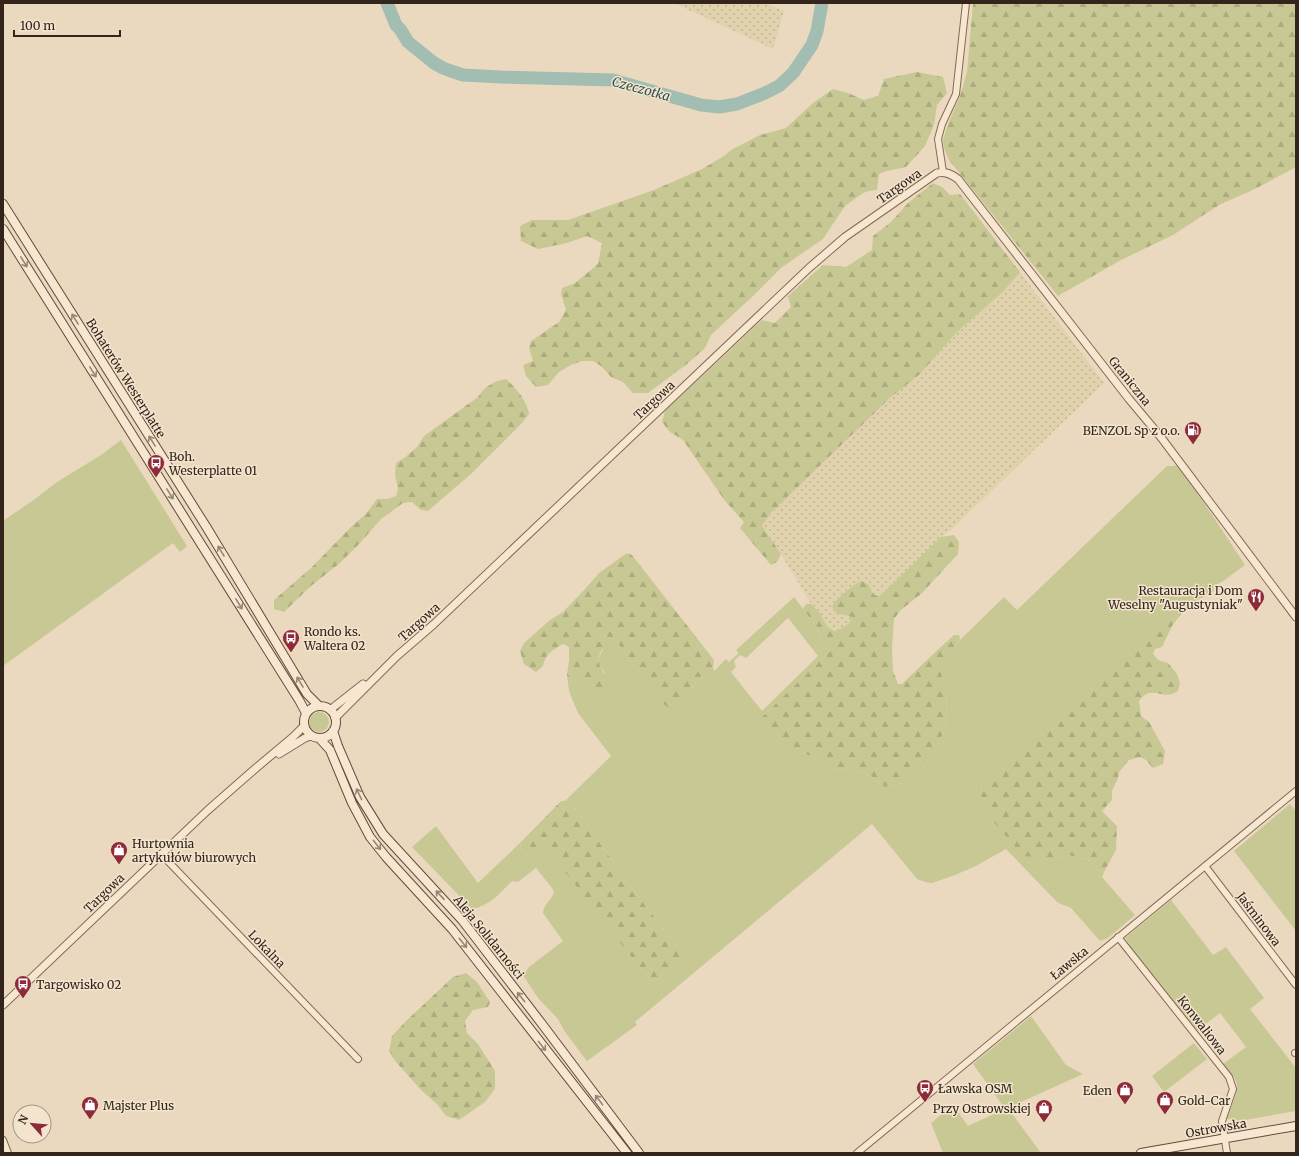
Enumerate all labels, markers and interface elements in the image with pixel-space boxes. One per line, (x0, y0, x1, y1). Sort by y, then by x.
scale bar (14, 12, 120, 38)
text: 100 m (20, 18, 55, 33)
water label: Czeczotka (610, 73, 672, 105)
street label: Targowa (874, 165, 924, 207)
one-way arrow (20, 256, 28, 268)
one-way arrow (71, 314, 79, 325)
street label: Bohaterów Westerplatte (83, 316, 169, 440)
street label: Graniczna (1106, 353, 1155, 409)
one-way arrow (89, 366, 97, 377)
street label: Targowa (630, 377, 678, 423)
fuel station icon: BENZOL Sp z o.o. (1183, 420, 1203, 445)
place label: BENZOL Sp z o.o. (1083, 423, 1180, 438)
one-way arrow (147, 435, 155, 447)
place label: Boh. Westerplatte 01 (168, 449, 258, 478)
bus stop icon: Boh. Westerplatte 01 (146, 453, 166, 478)
one-way arrow (166, 488, 174, 500)
one-way arrow (216, 545, 224, 557)
place label: Restauracja i Dom Weselny "Augustyniak" (1107, 583, 1243, 612)
restaurant icon: Restauracja i Dom Weselny "Augustyniak" (1246, 587, 1266, 612)
one-way arrow (235, 598, 243, 609)
street label: Targowa (395, 599, 443, 644)
place label: Rondo ks. Waltera 02 (303, 624, 365, 653)
bus stop icon: Rondo ks. Waltera 02 (281, 628, 301, 653)
one-way arrow (296, 676, 304, 688)
one-way arrow (355, 789, 362, 801)
place label: Hurtownia artykułów biurowych (132, 836, 256, 865)
shop icon: Hurtownia artykułów biurowych (109, 840, 129, 865)
one-way arrow (373, 840, 381, 851)
street label: Targowa (81, 870, 128, 916)
street label: Jaśminowa (1233, 888, 1284, 949)
one-way arrow (435, 890, 444, 900)
street label: Aleja Solidarności (450, 891, 527, 982)
street label: Lokalna (245, 927, 289, 971)
one-way arrow (459, 937, 467, 948)
street label: Ławska (1047, 943, 1091, 983)
bus stop icon: Targowisko 02 (13, 974, 33, 999)
place label: Targowisko 02 (36, 977, 121, 992)
one-way arrow (517, 991, 525, 1002)
street label: Konwaliowa (1174, 992, 1230, 1058)
one-way arrow (538, 1040, 547, 1051)
bus stop icon: Ławska OSM (915, 1078, 935, 1103)
shop icon: Eden (1115, 1080, 1135, 1105)
place label: Ławska OSM (938, 1081, 1013, 1096)
place label: Eden (1083, 1083, 1112, 1098)
shop icon: Gold-Car (1155, 1090, 1175, 1115)
place label: Gold-Car (1178, 1093, 1231, 1108)
shop icon: Majster Plus (80, 1095, 100, 1120)
one-way arrow (595, 1095, 603, 1106)
place label: Majster Plus (103, 1098, 174, 1113)
shop icon: Przy Ostrowskiej (1034, 1098, 1054, 1123)
place label: Przy Ostrowskiej (933, 1101, 1031, 1116)
north arrow (12, 1104, 52, 1144)
text: N (15, 1112, 31, 1127)
street label: Ostrowska (1184, 1115, 1248, 1141)

